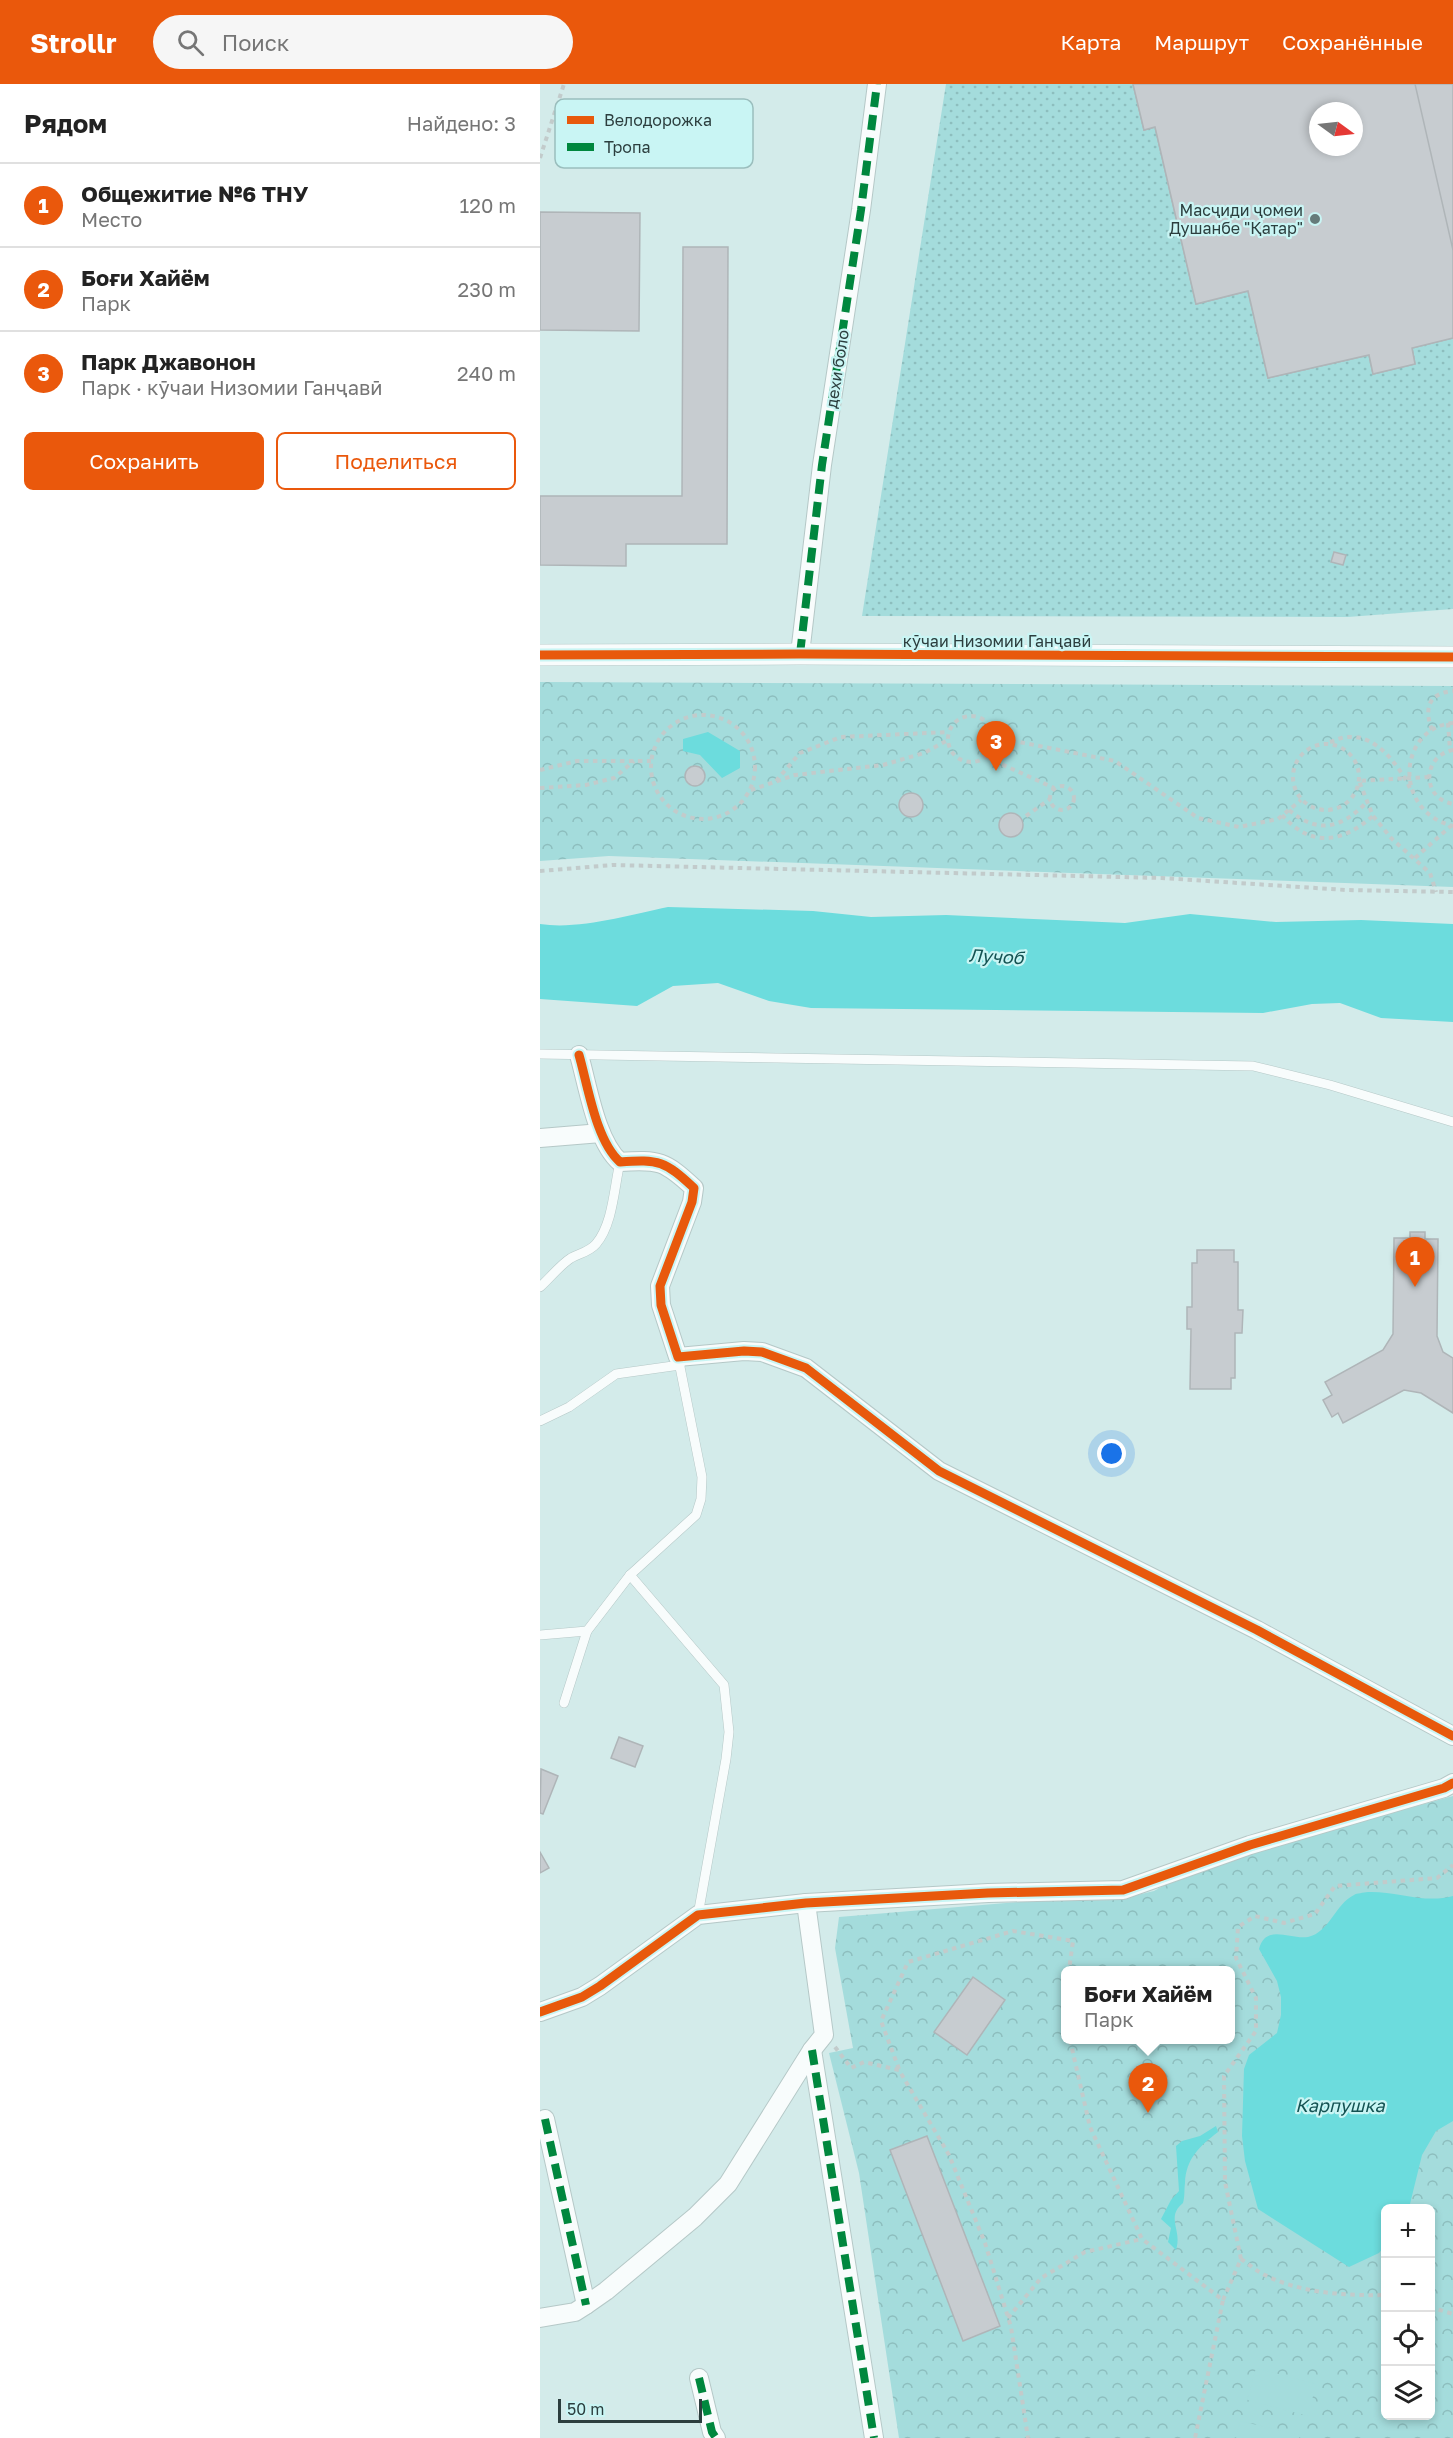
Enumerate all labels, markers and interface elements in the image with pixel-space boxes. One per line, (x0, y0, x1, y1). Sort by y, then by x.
search box (153, 15, 573, 69)
text: Strollr (30, 26, 117, 59)
icon: search (174, 26, 207, 59)
text: Поиск (222, 29, 289, 56)
text: Карта (1060, 29, 1121, 55)
text: Маршрут (1154, 29, 1249, 55)
text: Сохранённые (1282, 29, 1423, 55)
legend (555, 99, 753, 168)
north arrow (1309, 102, 1363, 156)
text: Рядом (24, 108, 107, 139)
text: Велодорожка (604, 110, 712, 130)
text: Найдено: 3 (407, 111, 516, 135)
text: Тропа (604, 137, 651, 157)
text: Общежитие №6 ТНУ (81, 180, 308, 207)
text: 1 (38, 193, 49, 217)
text: 120 m (460, 193, 516, 217)
place label: Масҷиди ҷомеи Душанбе "Қатар" (1169, 200, 1303, 238)
text: Место (81, 207, 142, 231)
marker: Масҷиди ҷомеи Душанбе "Қатар" (1308, 212, 1322, 226)
text: Боғи Хайём (81, 264, 210, 291)
text: 2 (37, 277, 50, 301)
text: 230 m (458, 277, 516, 301)
text: Парк (81, 291, 131, 315)
street label: дехи боло (821, 328, 853, 410)
text: Парк Джавонон (81, 348, 256, 375)
text: 3 (37, 361, 50, 385)
text: 240 m (457, 361, 516, 385)
text: Парк · кӯчаи Низомии Ганҷавӣ (81, 375, 383, 399)
button: Сохранить (24, 432, 264, 490)
button: Поделиться (276, 432, 516, 490)
street label: кӯчаи Низомии Ганҷавӣ (903, 631, 1091, 651)
pin: 3 (976, 722, 1016, 771)
water label: Лучоб (968, 944, 1026, 969)
pin: 1 (1396, 1238, 1434, 1287)
your location (1097, 1439, 1126, 1468)
popup (1061, 1966, 1235, 2044)
text: Боғи Хайём (1084, 1980, 1212, 2007)
text: Парк (1084, 2007, 1134, 2031)
pin: 2 (1128, 2064, 1168, 2113)
water label: Карпушка (1295, 2094, 1386, 2116)
map controls (1381, 2204, 1435, 2420)
button: + (1381, 2204, 1435, 2258)
button: − (1381, 2258, 1435, 2312)
button: locate (1381, 2312, 1435, 2366)
button: layers (1381, 2366, 1435, 2420)
scale bar (558, 2396, 702, 2424)
text: 50 m (567, 2399, 604, 2419)

